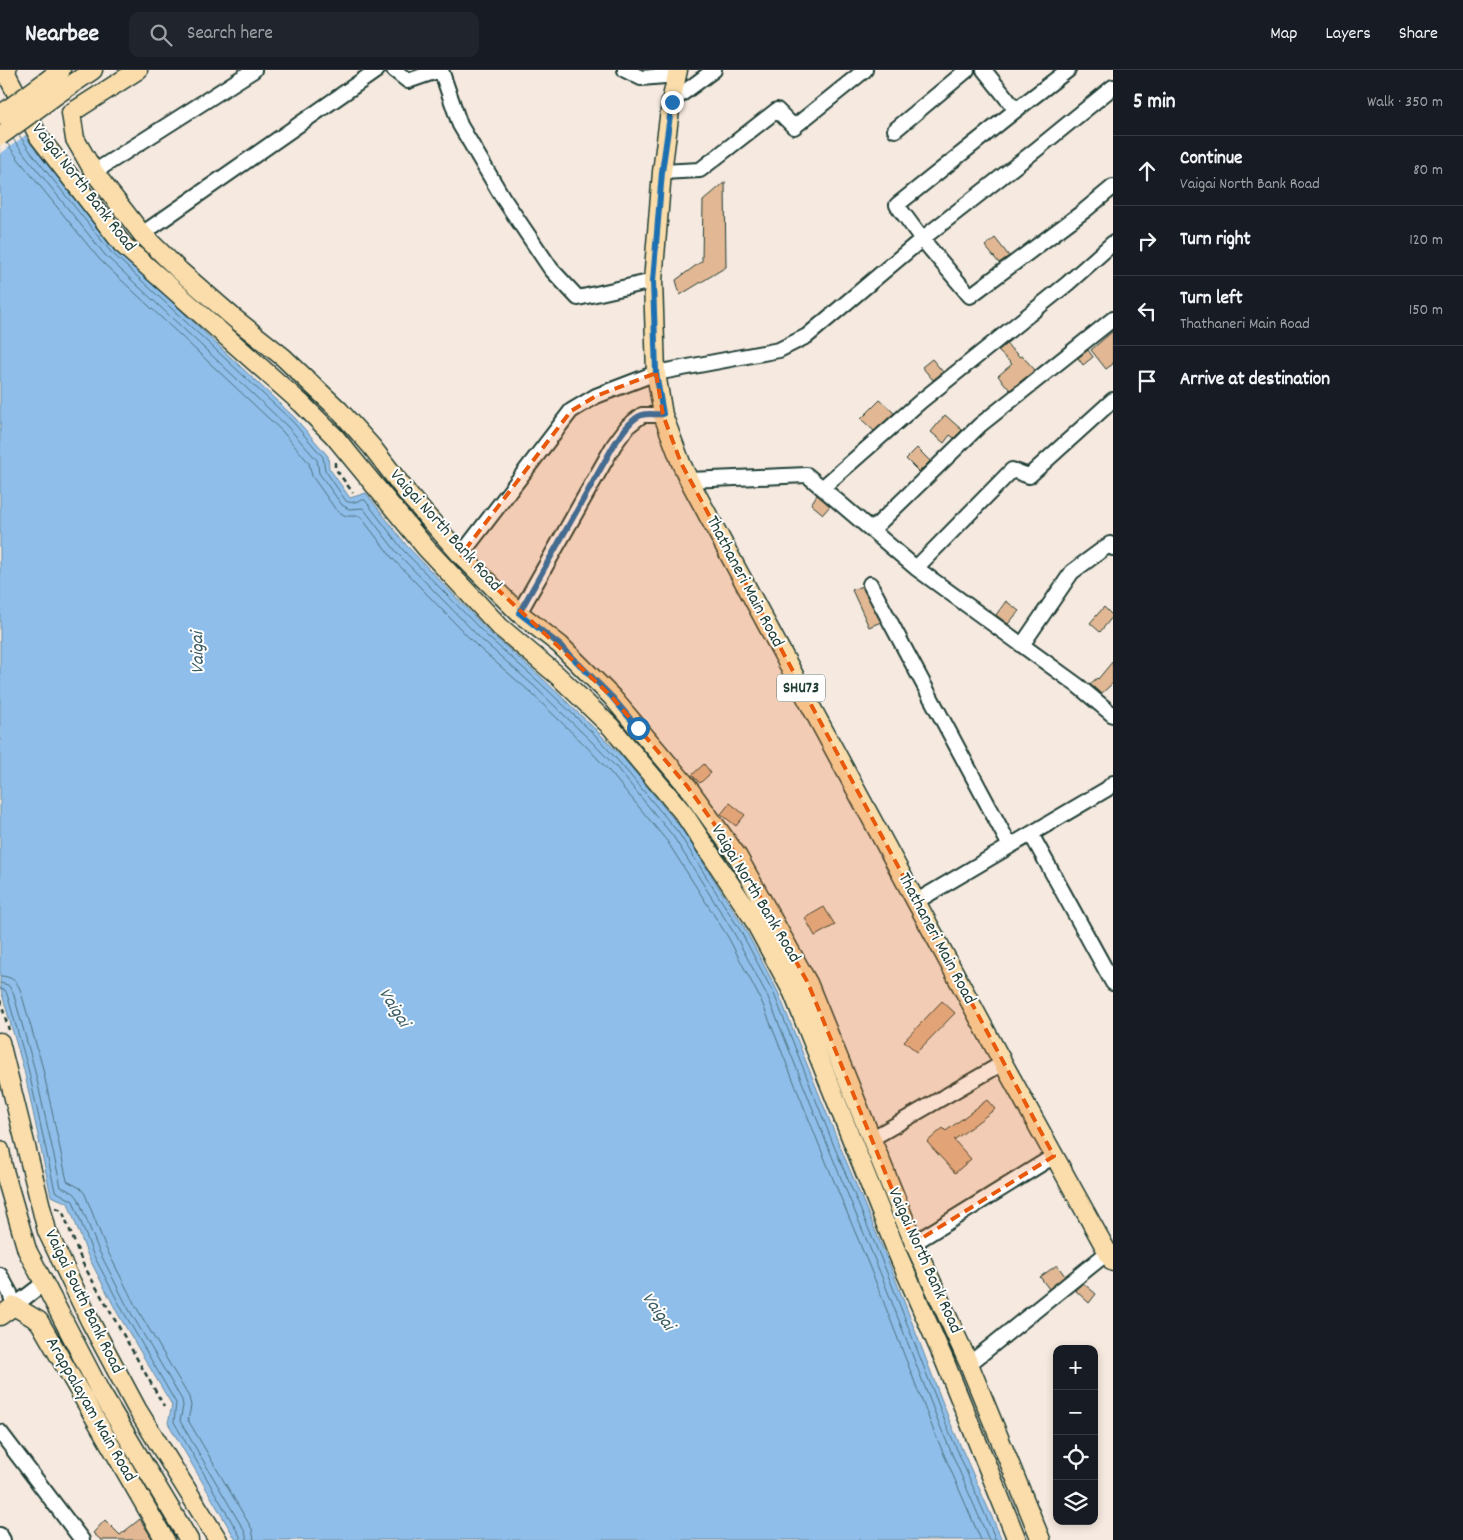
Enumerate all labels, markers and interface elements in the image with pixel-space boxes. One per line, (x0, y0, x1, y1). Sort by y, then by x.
search box (129, 12, 479, 57)
text: Nearbee (25, 18, 99, 52)
icon: search (147, 21, 175, 49)
text: Search here (187, 21, 273, 48)
text: Map (1270, 22, 1297, 47)
text: Layers (1325, 22, 1371, 47)
text: Share (1399, 22, 1438, 47)
text: 5 min (1133, 88, 1176, 118)
route end (661, 91, 684, 114)
text: Walk · 350 m (1367, 91, 1443, 114)
street label: Vaigai North Bank Road (25, 118, 141, 258)
text: Continue (1180, 146, 1242, 173)
icon: ahead (1133, 157, 1161, 185)
text: 80 m (1413, 159, 1443, 182)
text: Vaigai North Bank Road (1180, 173, 1320, 196)
icon: right (1133, 227, 1161, 255)
text: Turn right (1180, 227, 1251, 254)
text: 120 m (1409, 229, 1443, 252)
text: Turn left (1180, 286, 1243, 313)
icon: left (1133, 297, 1161, 325)
text: 150 m (1409, 299, 1443, 322)
text: Thathaneri Main Road (1180, 313, 1310, 336)
icon: arrive (1133, 367, 1161, 395)
text: Arrive at destination (1180, 367, 1330, 394)
street label: Vaigai North Bank Road (383, 464, 507, 598)
street label: Thathaneri Main Road (699, 512, 789, 652)
water label: Vaigai (185, 628, 213, 674)
road number: SHU73 (777, 674, 825, 702)
route start (627, 717, 650, 740)
street label: Vaigai North Bank Road (704, 820, 806, 968)
street label: Thathaneri Main Road (891, 869, 981, 1009)
water label: Vaigai (370, 983, 418, 1036)
street label: Vaigai North Bank Road (881, 1184, 967, 1338)
street label: Vaigai South Bank Road (37, 1226, 129, 1378)
water label: Vaigai (634, 1287, 682, 1340)
street label: Arappalayam Main Road (38, 1333, 142, 1487)
map controls (1053, 1345, 1098, 1525)
button: + (1053, 1345, 1098, 1390)
button: − (1053, 1390, 1098, 1435)
button: locate (1053, 1435, 1098, 1480)
button: layers (1053, 1480, 1098, 1525)

